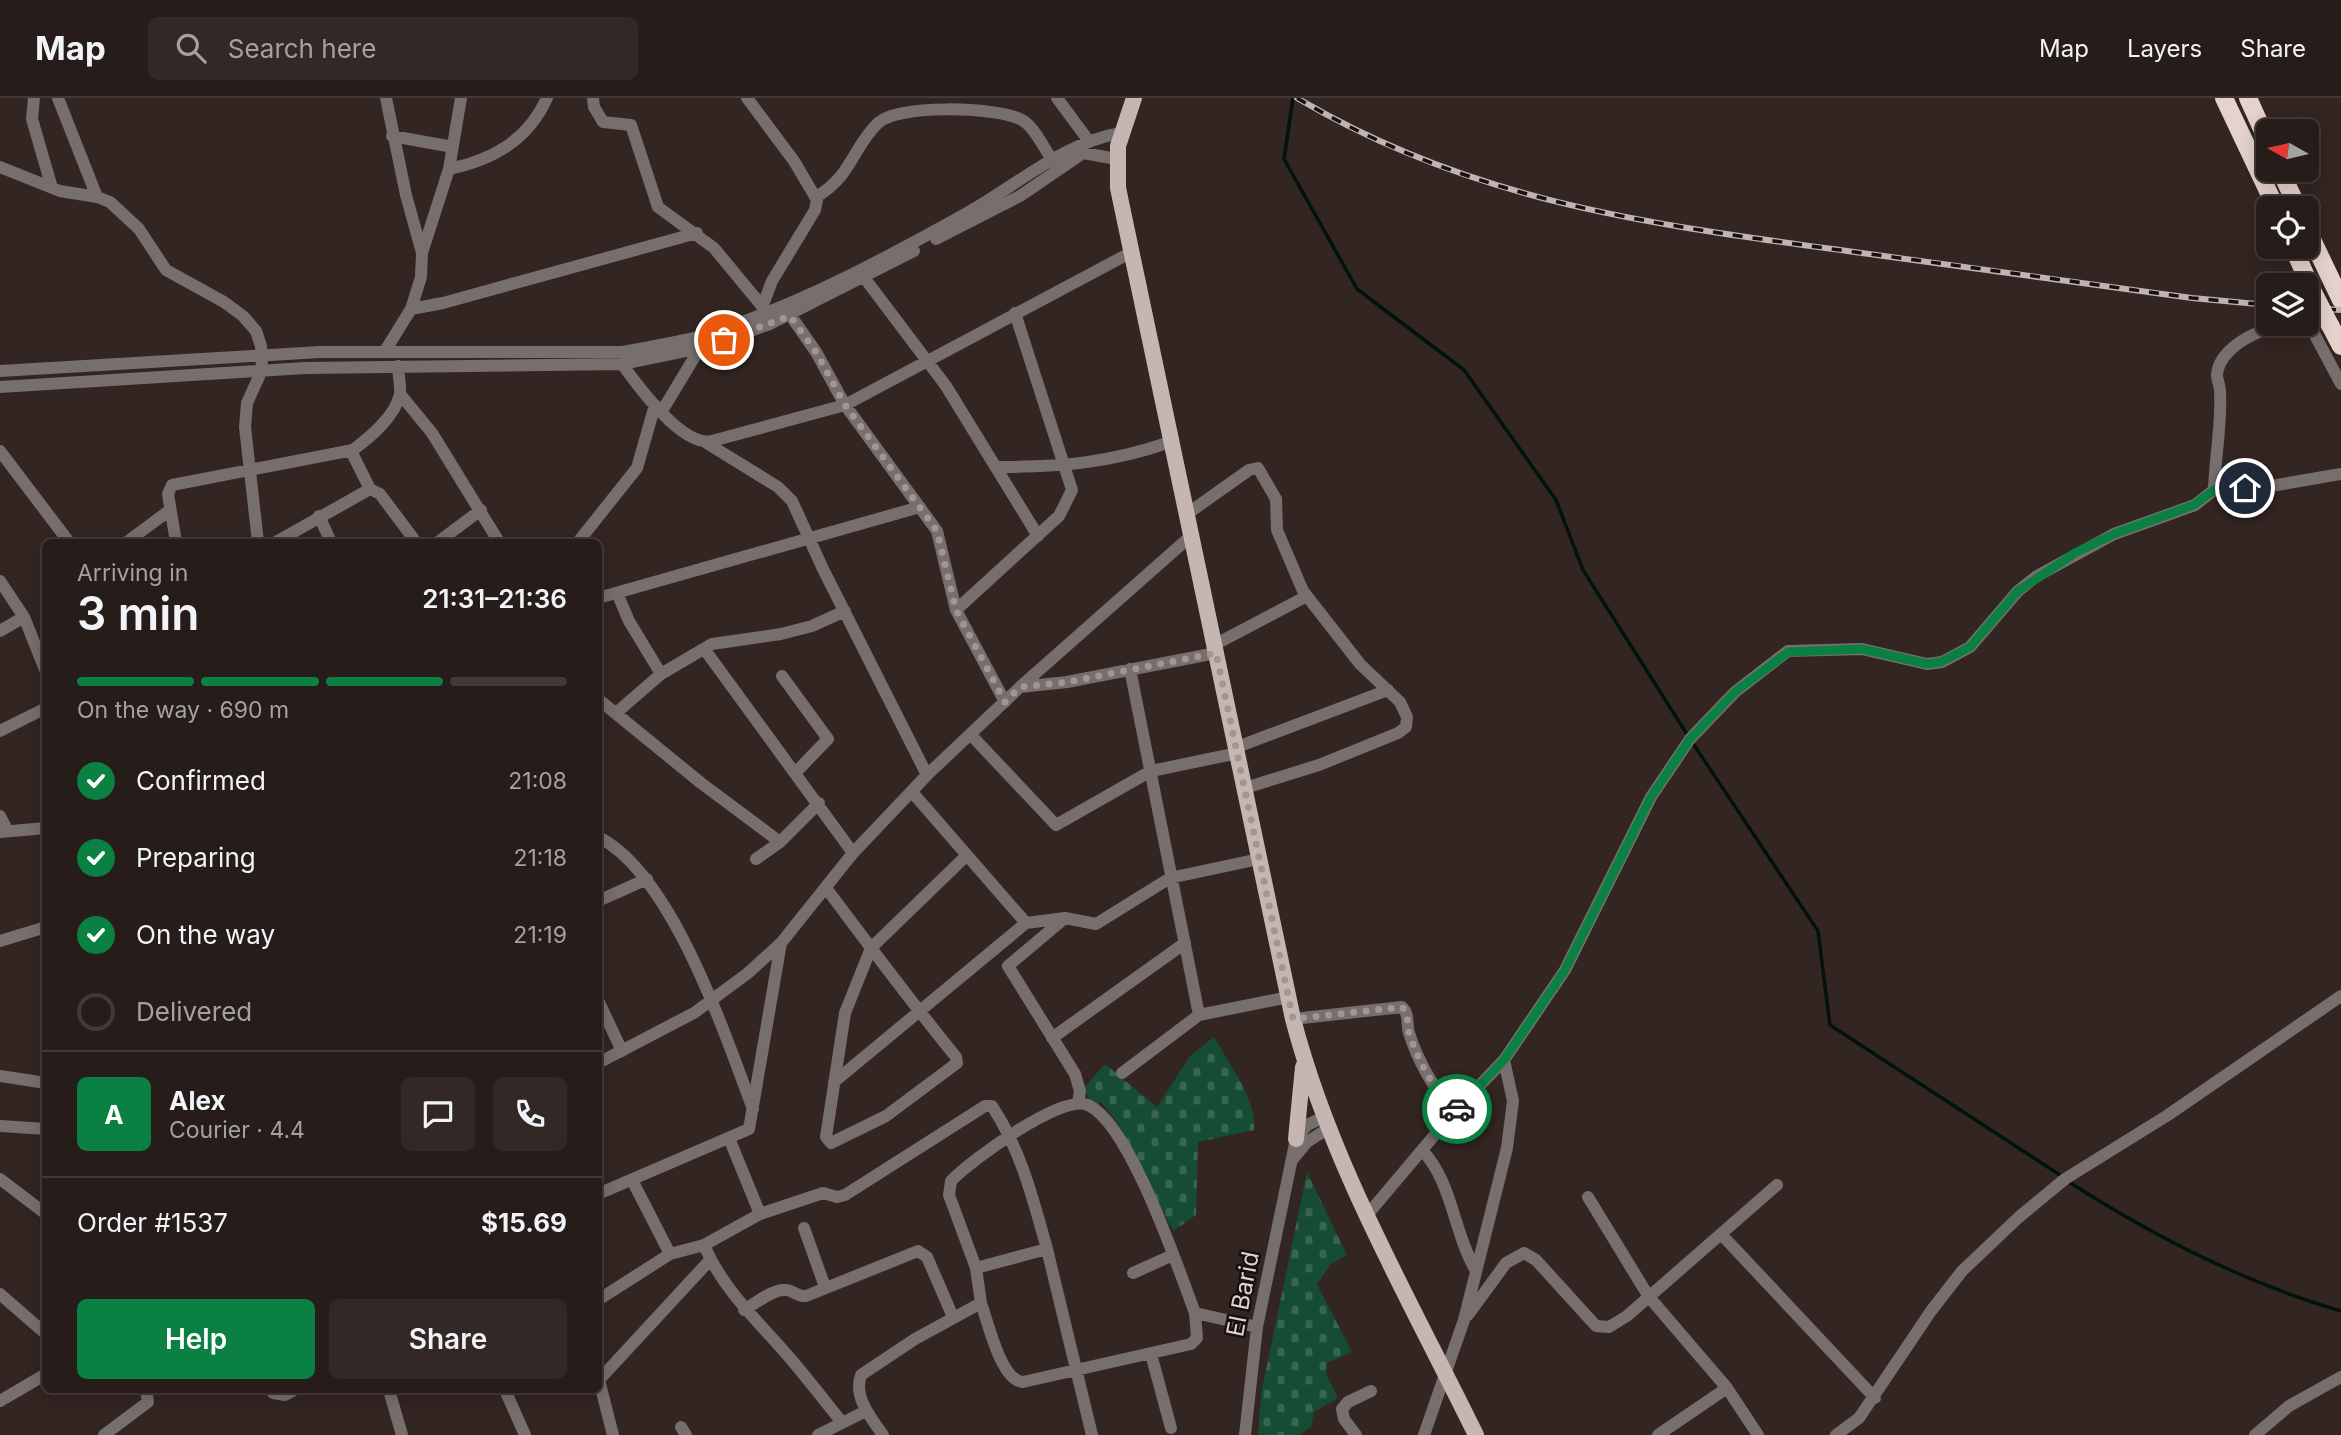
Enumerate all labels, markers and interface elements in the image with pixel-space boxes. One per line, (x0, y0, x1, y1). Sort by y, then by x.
search box (148, 17, 638, 80)
text: Map (35, 28, 106, 68)
icon: search (172, 29, 210, 67)
text: Search here (228, 33, 376, 64)
text: Map (2039, 34, 2089, 63)
text: Layers (2127, 34, 2202, 63)
text: Share (2240, 34, 2306, 63)
north arrow (2256, 119, 2319, 182)
map controls (2256, 119, 2319, 336)
button: locate (2256, 196, 2319, 259)
button: layers (2256, 273, 2319, 336)
pin (694, 310, 754, 370)
icon: bag (705, 321, 743, 359)
pin (2215, 458, 2275, 518)
icon: home (2226, 469, 2264, 507)
text: Arriving in (77, 559, 188, 587)
text: 21:31–21:36 (422, 583, 567, 614)
text: 3 min (77, 585, 199, 641)
text: On the way · 690 m (77, 696, 289, 724)
icon: check (77, 762, 115, 800)
text: Confirmed (136, 765, 266, 796)
text: 21:08 (508, 767, 567, 795)
icon: check (77, 839, 115, 877)
text: Preparing (136, 842, 256, 873)
text: 21:18 (513, 844, 567, 872)
icon: check (77, 916, 115, 954)
text: On the way (136, 919, 275, 950)
text: 21:19 (513, 921, 567, 949)
text: Delivered (136, 996, 252, 1027)
courier (1422, 1074, 1492, 1144)
button: chat (401, 1077, 475, 1151)
button: phone (493, 1077, 567, 1151)
text: Alex (169, 1085, 226, 1116)
icon: car (1438, 1090, 1476, 1128)
text: A (104, 1099, 124, 1130)
text: Courier · 4.4 (169, 1116, 305, 1144)
text: Order #1537 (77, 1207, 228, 1238)
text: $15.69 (481, 1207, 567, 1238)
street label: El Barid (1220, 1249, 1265, 1339)
button: Help (77, 1299, 315, 1379)
button: Share (329, 1299, 567, 1379)

